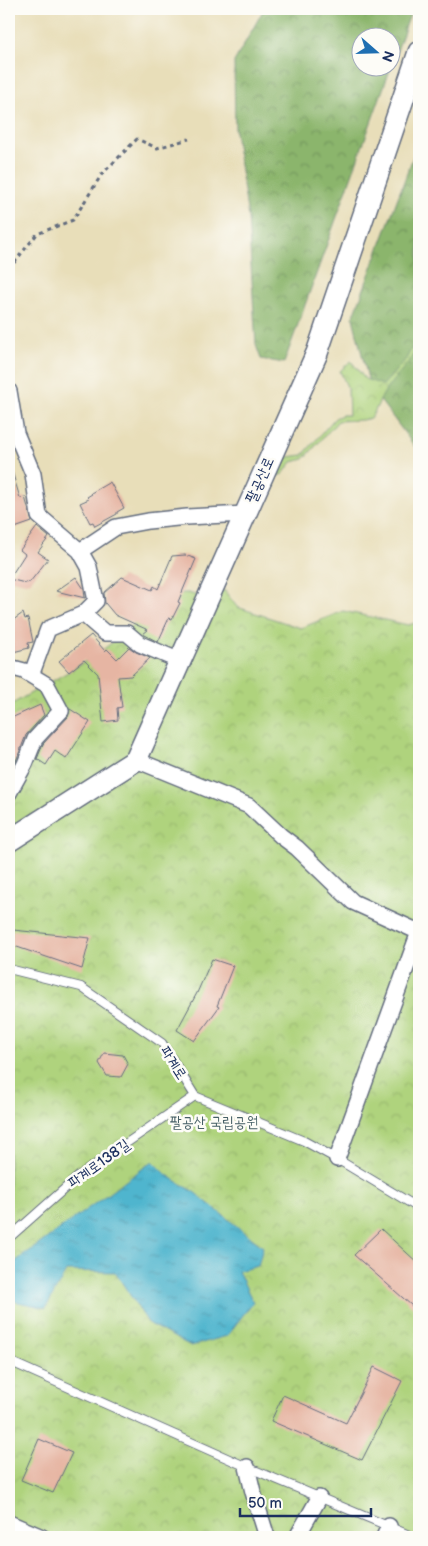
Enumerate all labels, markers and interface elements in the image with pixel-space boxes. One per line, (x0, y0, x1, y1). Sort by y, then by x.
north arrow (350, 28, 400, 78)
text: N (378, 48, 398, 64)
street label: 팔공산로 (242, 454, 278, 506)
street label: 파계로 (155, 1043, 191, 1083)
park label: 팔공산 국립공원 (170, 1113, 258, 1132)
street label: 파계로138길 (64, 1135, 134, 1193)
scale bar (240, 1486, 372, 1518)
text: 50 m (248, 1494, 282, 1513)

